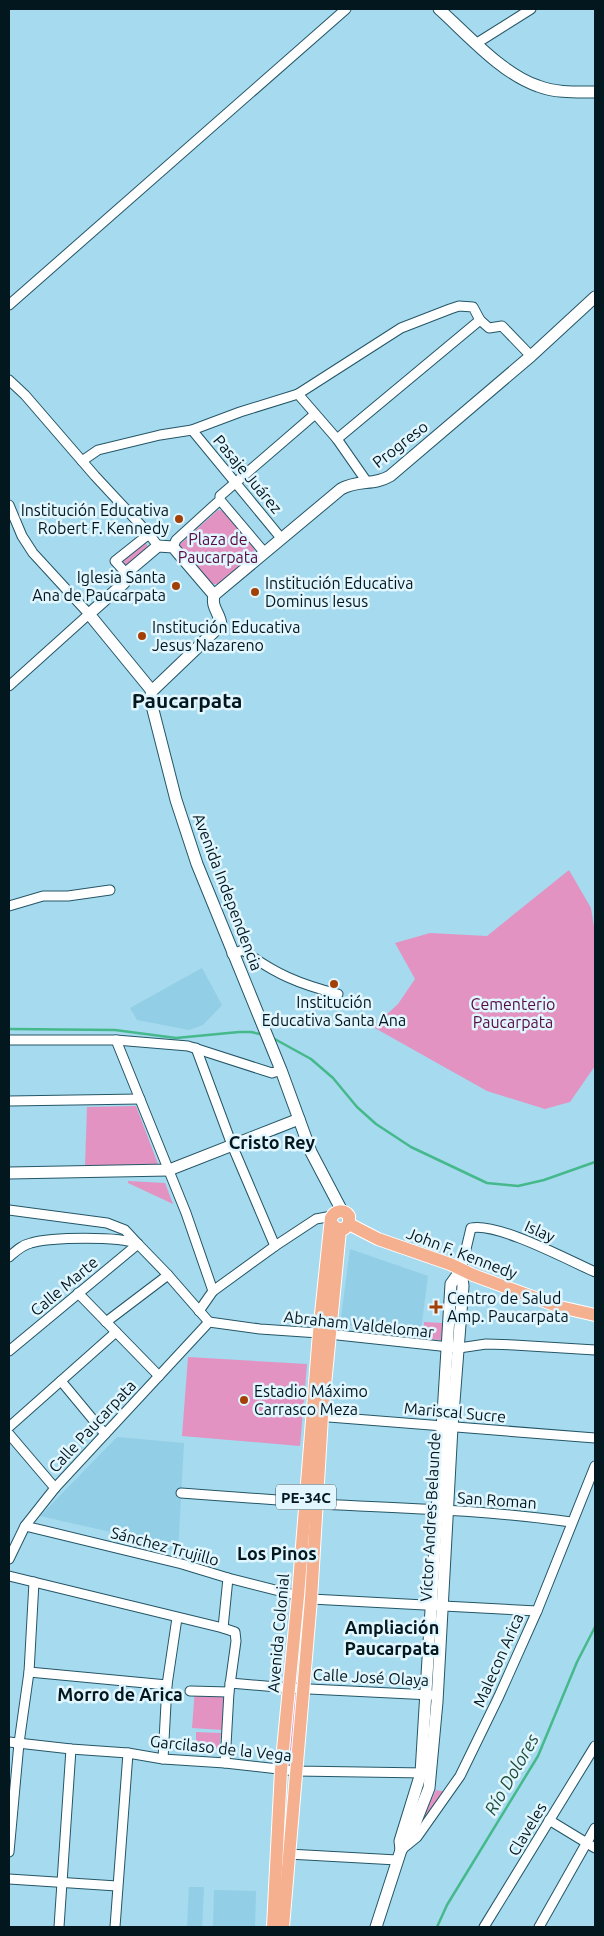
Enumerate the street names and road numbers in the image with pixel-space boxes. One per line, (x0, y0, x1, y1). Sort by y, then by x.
street label: Progreso (369, 417, 431, 471)
street label: Pasaje Juárez (210, 431, 286, 517)
street label: Avenida Independencia (190, 811, 266, 973)
street label: Islay (522, 1216, 558, 1246)
street label: John F. Kennedy (404, 1224, 520, 1282)
street label: Calle Marte (27, 1253, 101, 1319)
street label: Abraham Valdelomar (283, 1307, 435, 1341)
street label: Calle Paucarpata (45, 1376, 139, 1476)
street label: Mariscal Sucre (403, 1399, 507, 1425)
street label: Víctor Andres Belaunde (417, 1432, 443, 1602)
road number: PE-34C (276, 1484, 336, 1510)
street label: San Roman (457, 1488, 537, 1512)
street label: Sánchez Trujillo (109, 1523, 221, 1569)
street label: Avenida Colonial (264, 1573, 292, 1693)
street label: Malecon Arica (469, 1610, 527, 1710)
street label: Calle José Olaya (312, 1665, 430, 1689)
street label: Garcilaso de la Vega (149, 1732, 293, 1764)
street label: Claveles (504, 1799, 550, 1859)

